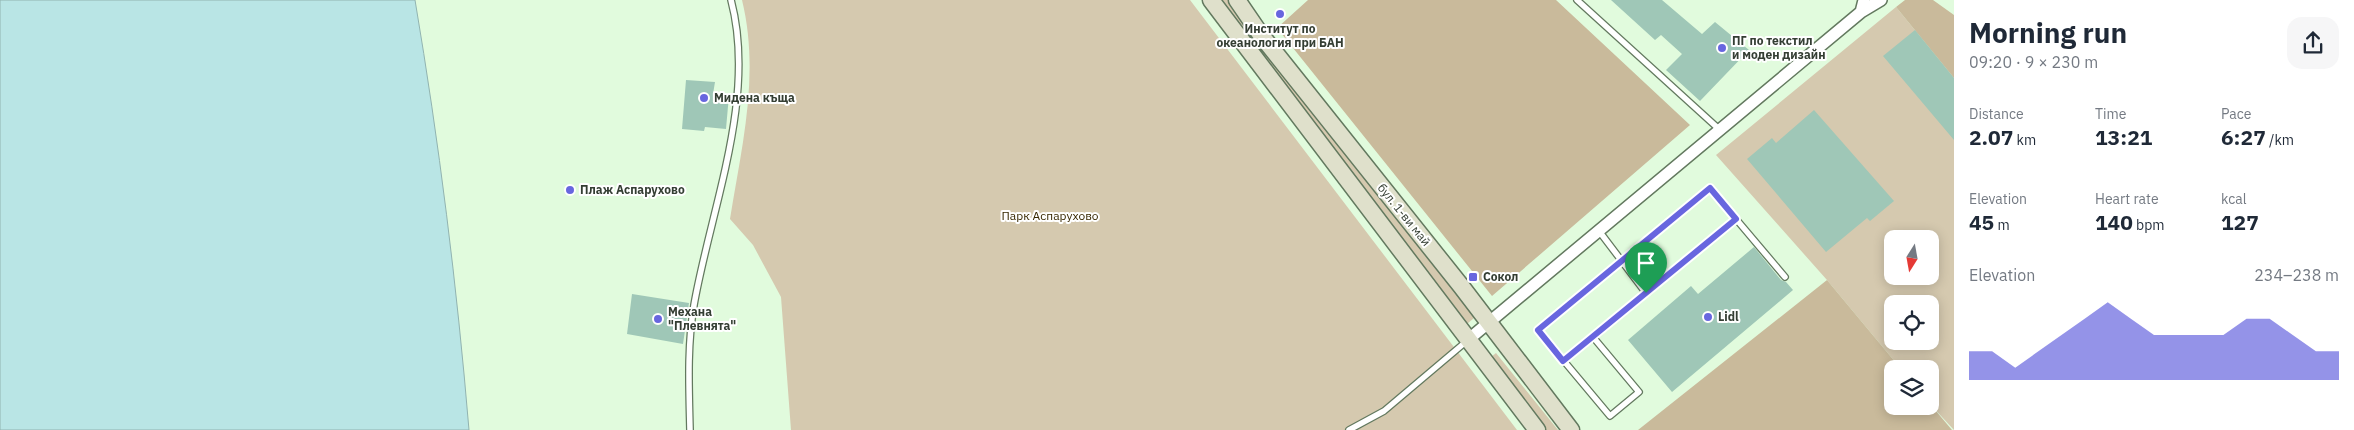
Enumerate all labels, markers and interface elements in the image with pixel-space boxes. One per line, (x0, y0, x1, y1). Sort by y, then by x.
marker: Институт по океанология при БАН (1274, 8, 1286, 20)
text: Morning run (1969, 14, 2127, 51)
button: share (2287, 17, 2339, 69)
place label: Институт по океанология при БАН (1216, 21, 1344, 50)
place label: ПГ по текстил и моден дизайн (1732, 33, 1825, 62)
marker: ПГ по текстил и моден дизайн (1716, 42, 1728, 54)
text: 09:20 · 9 × 230 m (1969, 52, 2098, 72)
place label: Мидена къща (714, 90, 795, 105)
marker: Мидена къща (698, 92, 710, 104)
text: Distance (1969, 105, 2024, 123)
text: Time (2095, 105, 2126, 123)
text: Pace (2221, 105, 2251, 123)
text: 2.07 (1969, 123, 2013, 151)
text: 13:21 (2095, 123, 2152, 151)
text: 6:27 (2221, 123, 2266, 151)
text: km (2013, 131, 2036, 149)
text: /km (2266, 131, 2294, 149)
street label: бул. 1-ви май (1375, 181, 1434, 249)
place label: Плаж Аспарухово (580, 182, 685, 197)
marker: Плаж Аспарухово (564, 184, 576, 196)
text: Elevation (1969, 190, 2027, 208)
text: Heart rate (2095, 190, 2159, 208)
text: kcal (2221, 190, 2246, 208)
park label: Парк Аспарухово (1001, 208, 1099, 223)
text: 45 (1969, 208, 1994, 236)
text: 140 (2095, 208, 2133, 236)
text: 127 (2221, 208, 2259, 236)
text: m (1994, 216, 2010, 234)
text: bpm (2133, 216, 2165, 234)
north arrow (1884, 230, 1939, 285)
map controls (1884, 230, 1939, 415)
pin (1625, 242, 1667, 293)
icon: arrive (1632, 249, 1660, 277)
text: Elevation (1969, 265, 2035, 285)
text: 234–238 m (2254, 265, 2339, 285)
place label: Сокол (1483, 269, 1518, 284)
marker: Сокол (1467, 271, 1479, 283)
button: locate (1884, 295, 1939, 350)
place label: Механа "Плевнята" (668, 304, 736, 333)
place label: Lidl (1718, 309, 1739, 324)
marker: Lidl (1702, 311, 1714, 323)
marker: Механа "Плевнята" (652, 313, 664, 325)
button: layers (1884, 360, 1939, 415)

